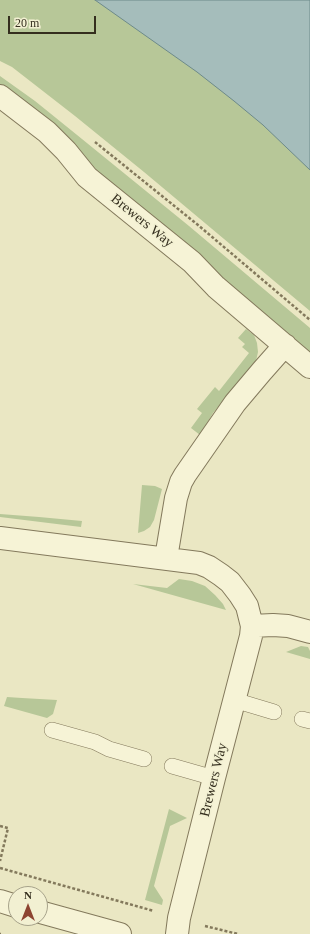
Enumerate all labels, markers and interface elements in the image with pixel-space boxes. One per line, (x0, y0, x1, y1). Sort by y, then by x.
scale bar (10, 8, 98, 34)
text: 20 m (15, 16, 39, 30)
street label: Brewers Way (107, 191, 177, 251)
street label: Brewers Way (197, 741, 231, 819)
north arrow (8, 886, 48, 926)
text: N (24, 889, 32, 901)

